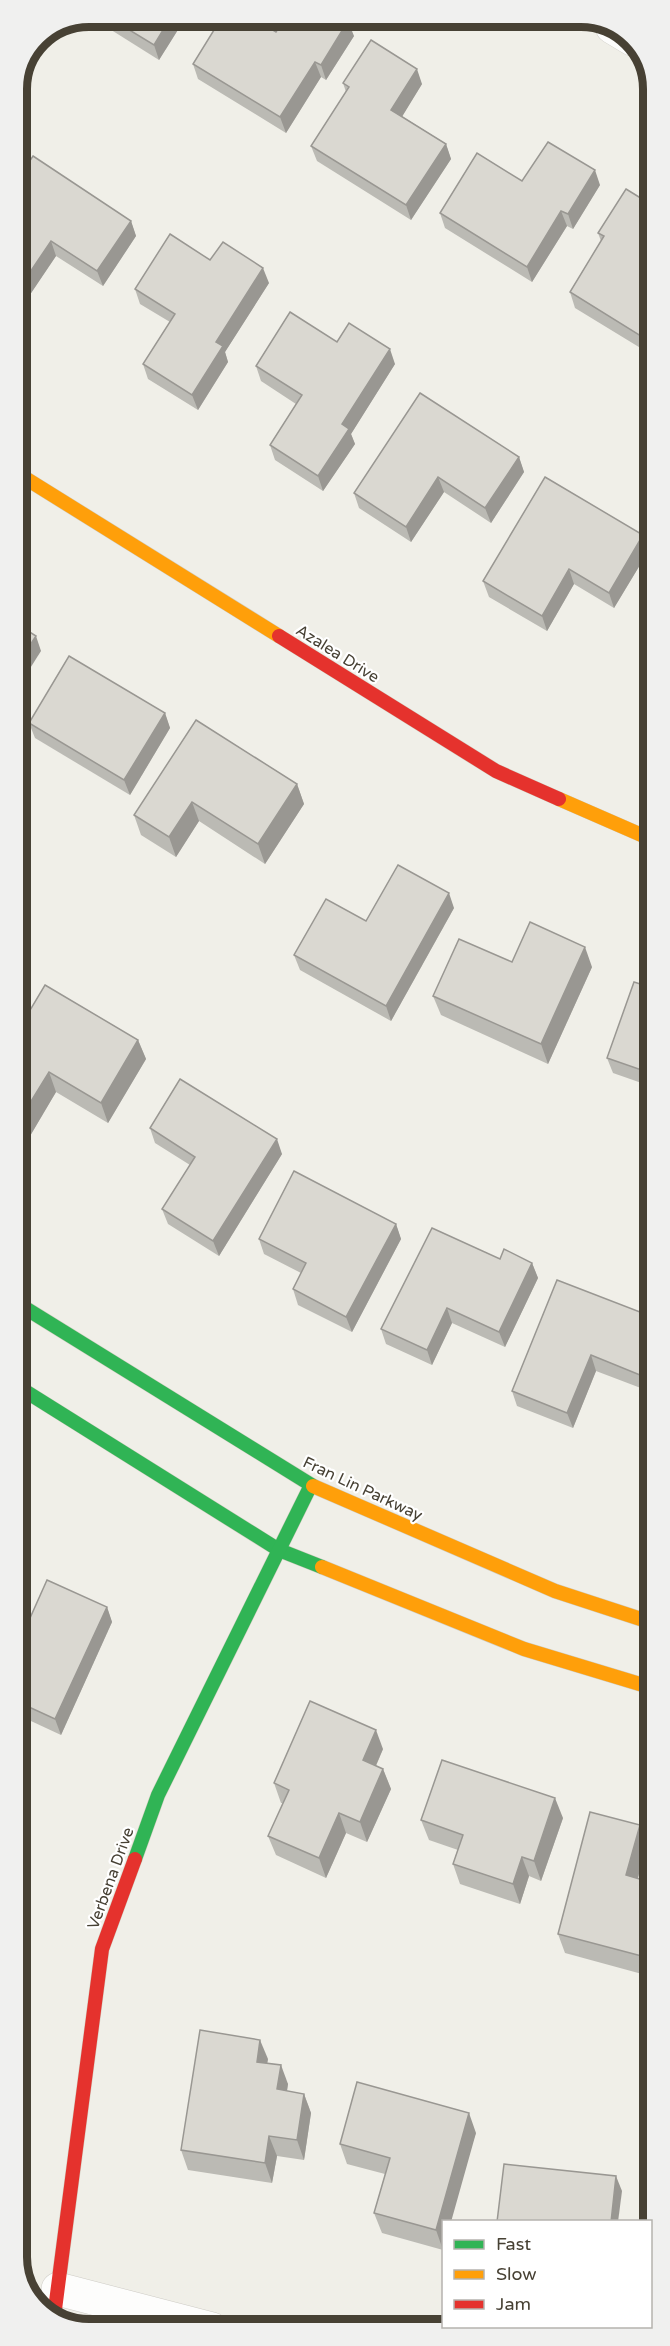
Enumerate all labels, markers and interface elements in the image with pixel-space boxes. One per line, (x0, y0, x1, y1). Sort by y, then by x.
street label: Azalea Drive (292, 620, 383, 687)
street label: Fran Lin Parkway (300, 1452, 426, 1526)
street label: Verbena Drive (83, 1825, 139, 1932)
legend (442, 2220, 652, 2328)
text: Fast (496, 2233, 531, 2255)
text: Slow (496, 2263, 537, 2285)
text: Jam (496, 2293, 531, 2315)

